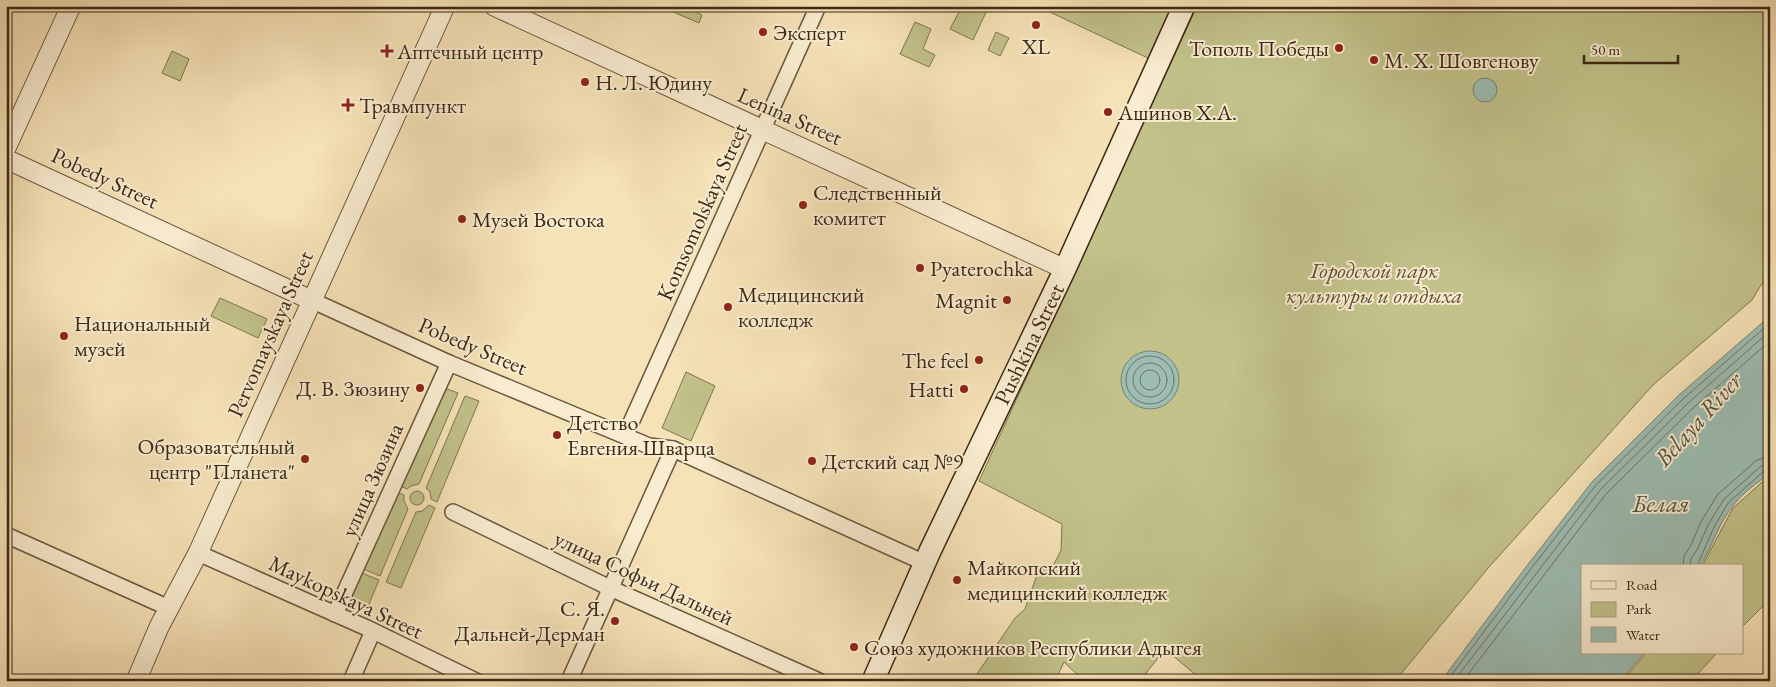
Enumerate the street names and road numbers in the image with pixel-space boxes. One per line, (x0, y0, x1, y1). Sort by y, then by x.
street label: Lenina Street (733, 80, 847, 152)
street label: Komsomolskaya Street (650, 119, 754, 305)
street label: Pobedy Street (47, 141, 163, 216)
street label: Pervomayskaya Street (220, 246, 320, 422)
street label: Pushkina Street (987, 279, 1071, 409)
street label: Pobedy Street (414, 310, 532, 382)
street label: улица Зюзина (334, 418, 410, 541)
street label: улица Софьи Дальней (550, 524, 739, 632)
street label: Maykopskaya Street (264, 549, 428, 645)

